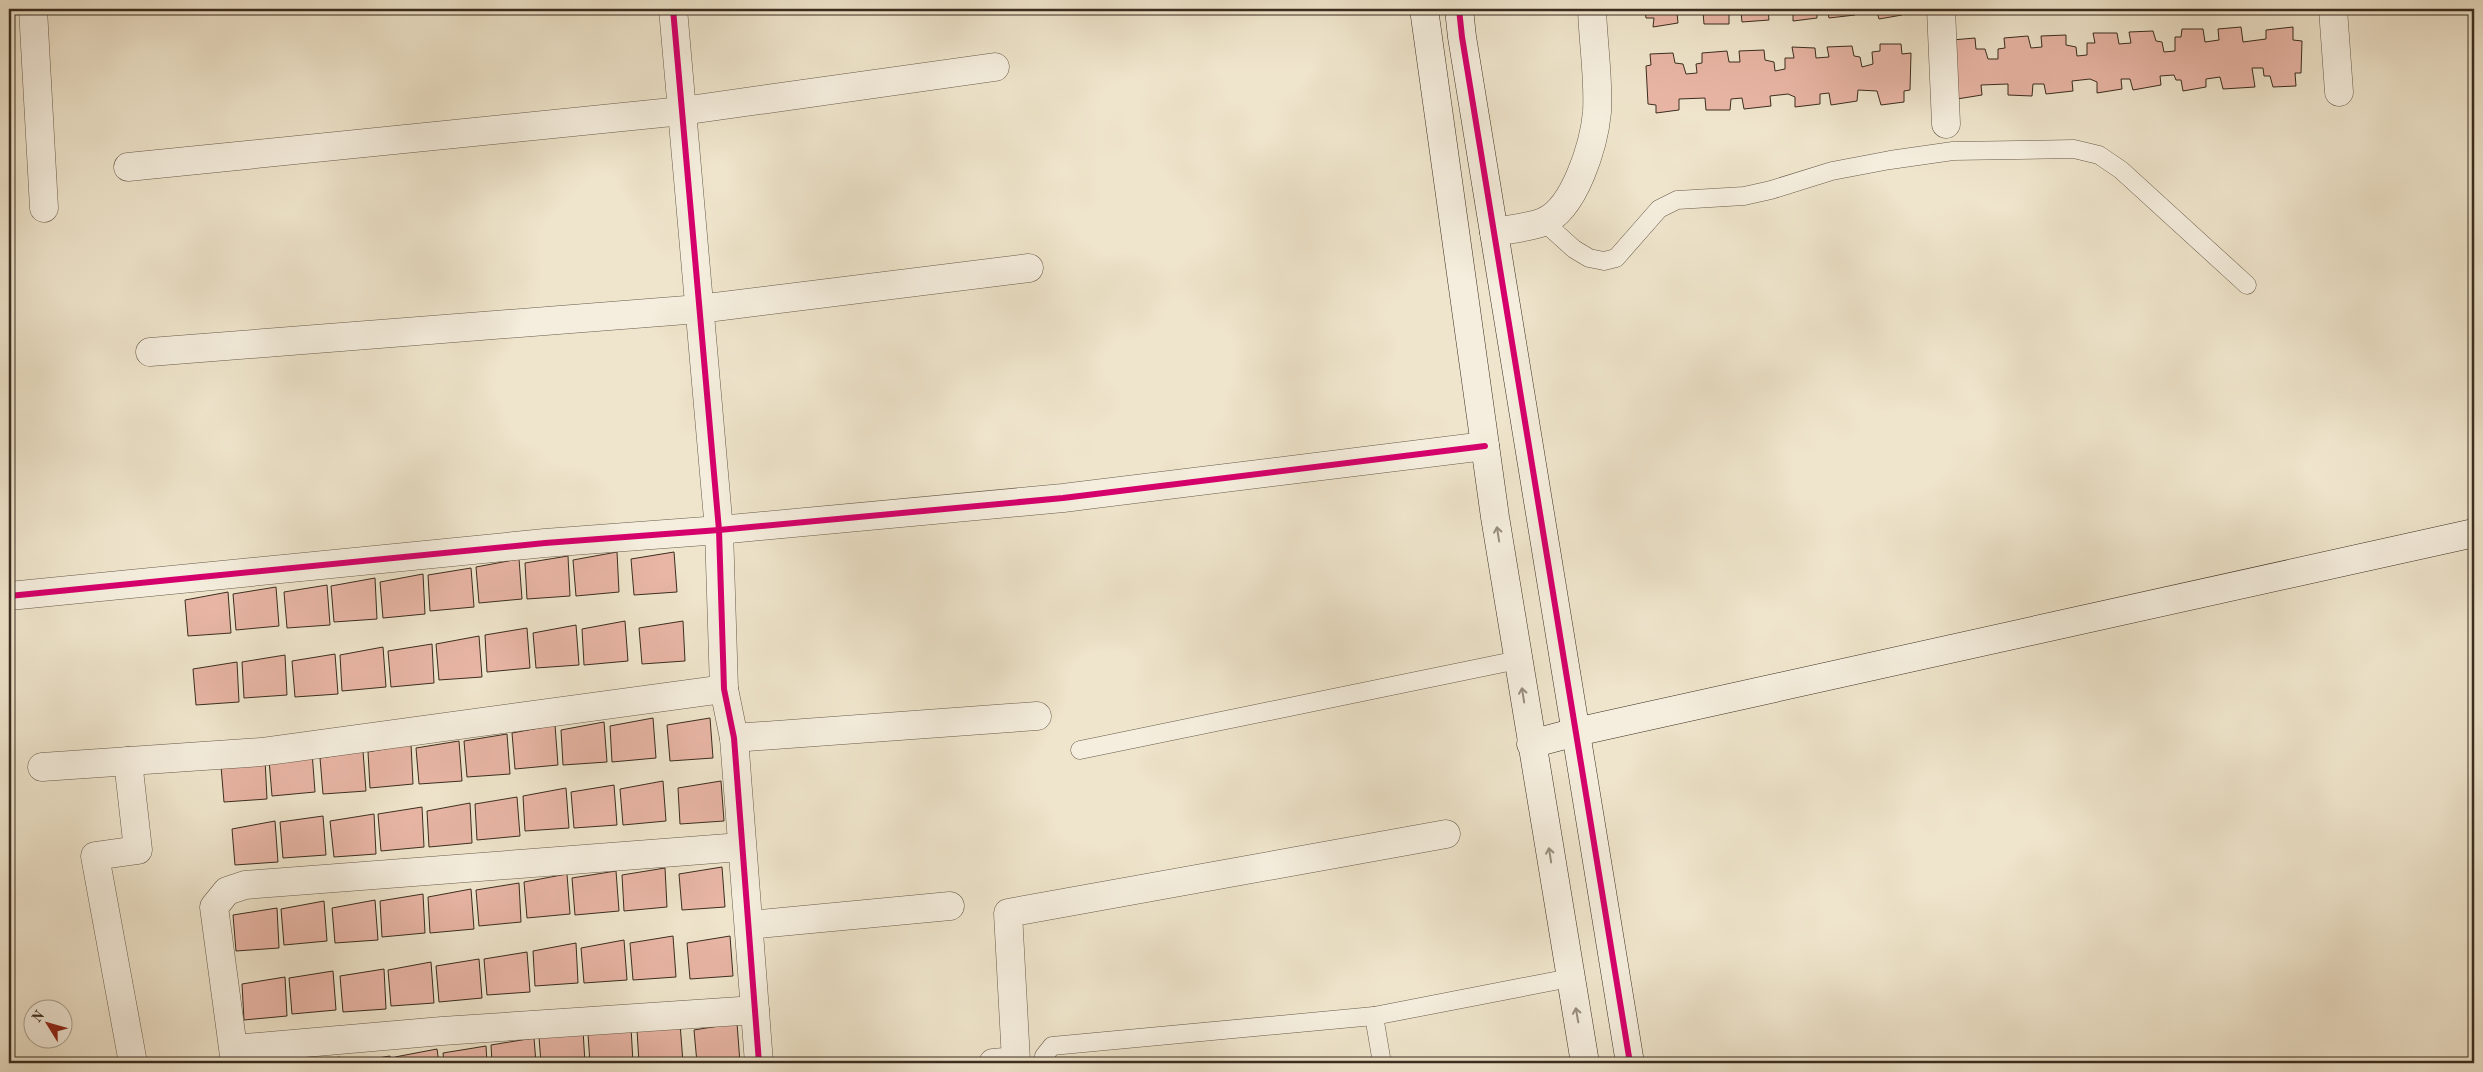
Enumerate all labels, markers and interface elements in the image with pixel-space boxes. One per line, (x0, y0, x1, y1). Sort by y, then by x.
one-way arrow (1492, 526, 1502, 542)
one-way arrow (1518, 687, 1528, 703)
one-way arrow (1544, 847, 1554, 863)
north arrow (22, 1000, 72, 1050)
text: N (30, 1008, 47, 1025)
one-way arrow (1571, 1008, 1581, 1024)

